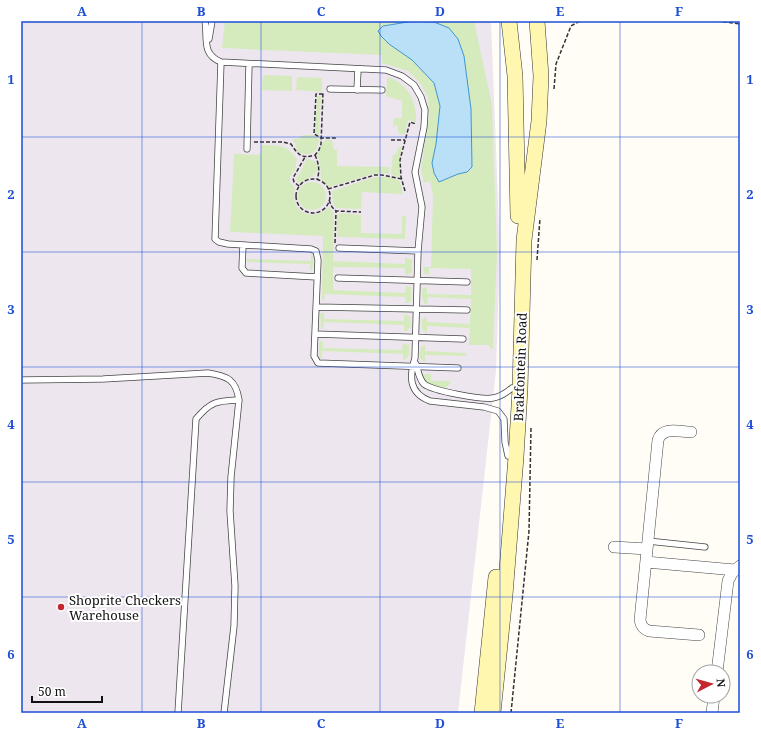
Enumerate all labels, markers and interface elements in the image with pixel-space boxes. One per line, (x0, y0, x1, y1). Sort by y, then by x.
text: A (77, 2, 87, 20)
text: B (197, 2, 206, 20)
text: C (317, 2, 326, 20)
text: D (435, 2, 445, 20)
text: E (556, 2, 565, 20)
text: F (675, 2, 683, 20)
text: 1 (7, 70, 15, 88)
text: 1 (746, 70, 754, 88)
text: 2 (7, 185, 15, 203)
text: 2 (746, 185, 754, 203)
text: 3 (7, 300, 15, 318)
text: 3 (746, 300, 754, 318)
street label: Brakfontein Road (509, 312, 531, 422)
text: 4 (7, 415, 15, 433)
text: 4 (746, 415, 754, 433)
text: 5 (7, 530, 15, 548)
text: 5 (746, 530, 754, 548)
place label: Shoprite Checkers Warehouse (69, 591, 181, 624)
marker: Shoprite Checkers Warehouse (56, 602, 66, 612)
text: 6 (7, 645, 15, 663)
text: 6 (746, 645, 754, 663)
north arrow (691, 664, 731, 704)
scale bar (32, 678, 102, 704)
text: N (714, 678, 729, 688)
text: 50 m (38, 683, 66, 700)
text: A (77, 714, 87, 732)
text: B (197, 714, 206, 732)
text: C (317, 714, 326, 732)
text: D (435, 714, 445, 732)
text: E (556, 714, 565, 732)
text: F (675, 714, 683, 732)

